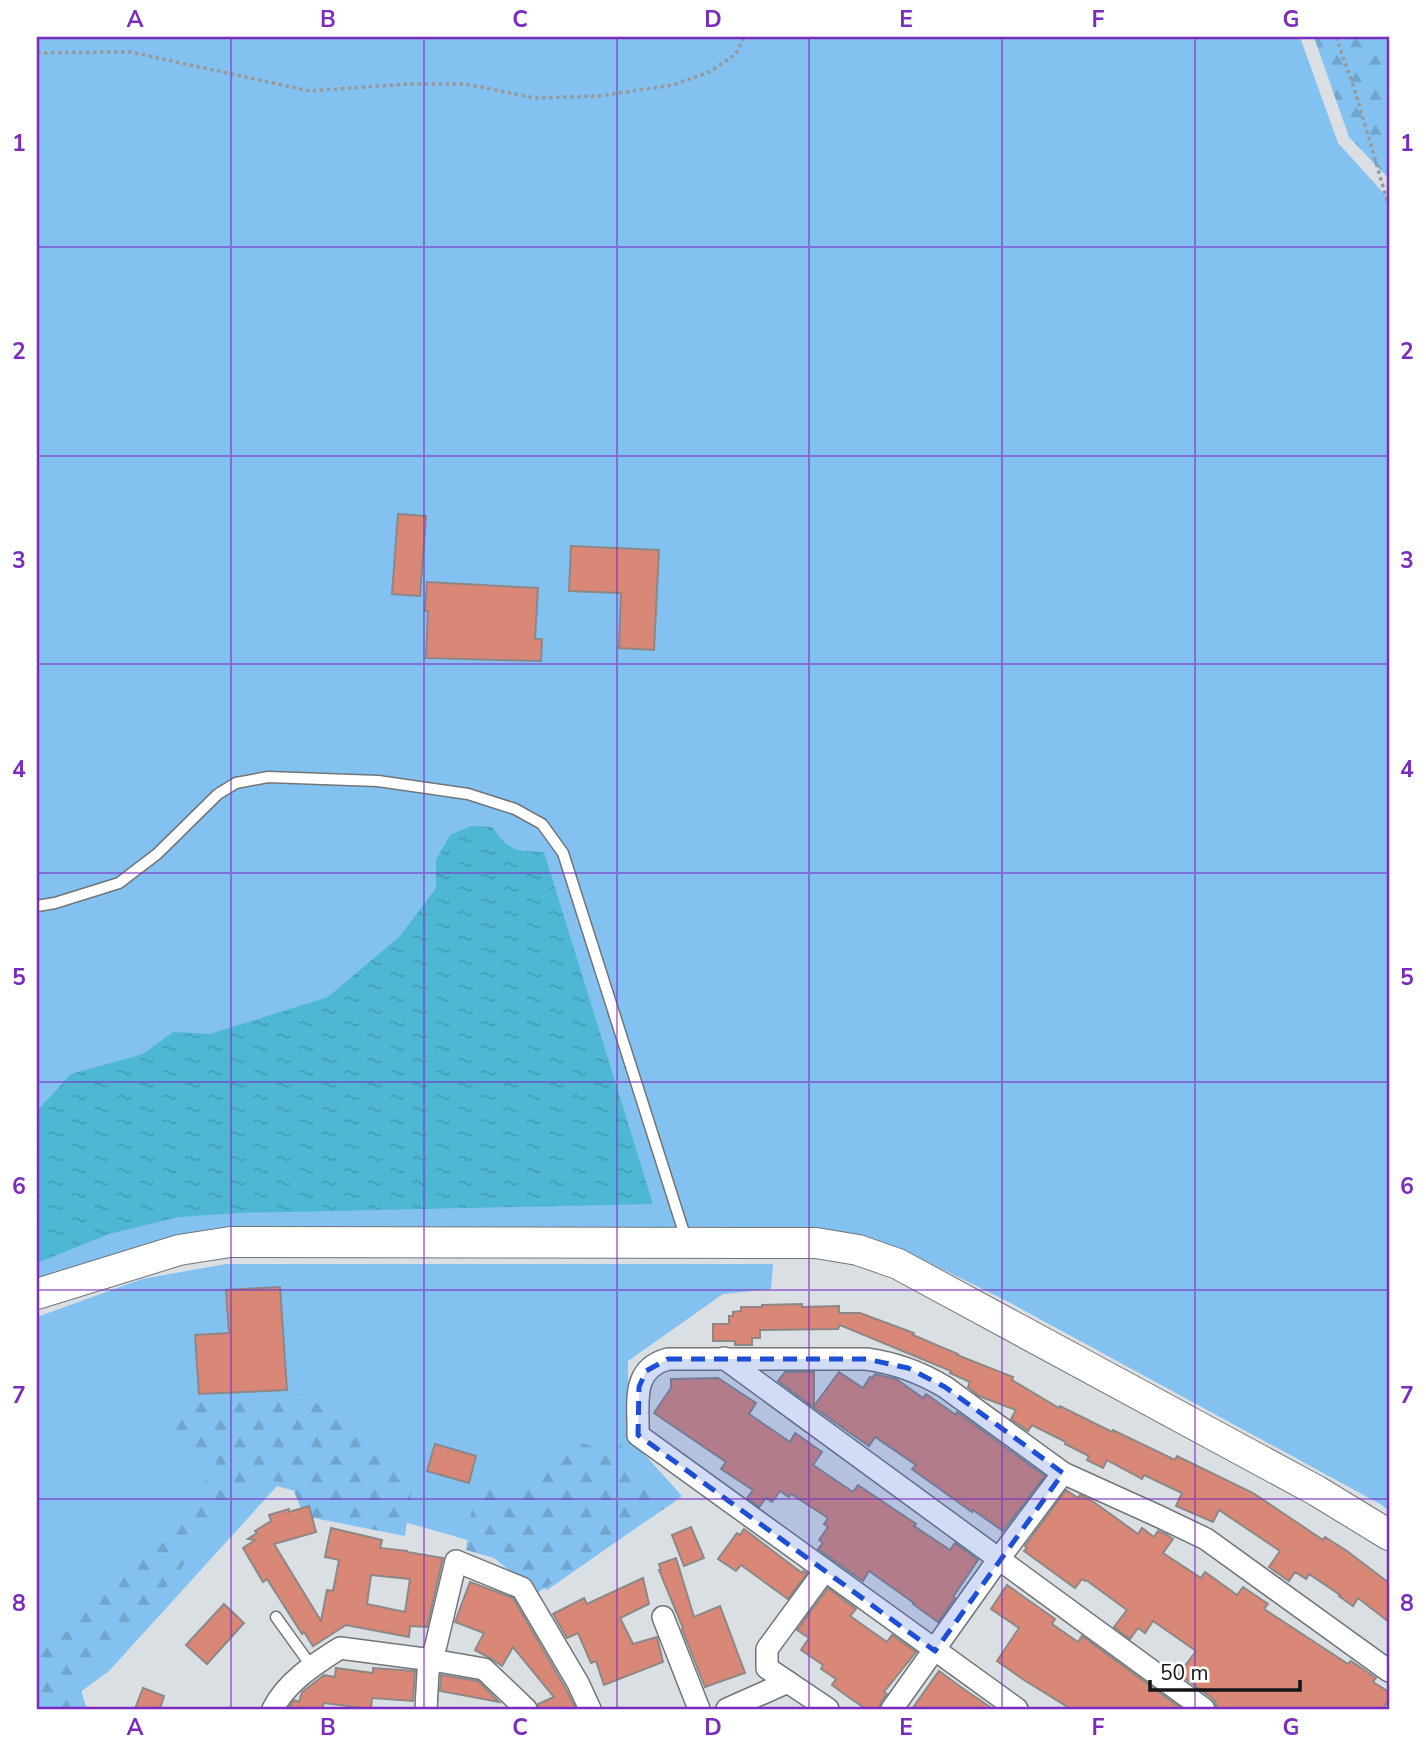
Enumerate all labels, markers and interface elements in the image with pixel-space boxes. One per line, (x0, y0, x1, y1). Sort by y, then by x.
text: A (126, 4, 144, 35)
text: B (320, 4, 336, 35)
text: C (512, 4, 528, 35)
text: D (704, 4, 722, 35)
text: E (899, 4, 913, 35)
text: F (1092, 4, 1105, 35)
text: G (1283, 4, 1299, 35)
text: 1 (12, 128, 26, 159)
text: 1 (1400, 128, 1414, 159)
text: 2 (12, 336, 26, 367)
text: 2 (1400, 336, 1414, 367)
text: 3 (12, 545, 26, 576)
text: 3 (1400, 545, 1414, 576)
text: 4 (12, 754, 26, 785)
text: 4 (1400, 754, 1414, 785)
text: 5 (12, 962, 26, 993)
text: 5 (1400, 962, 1414, 993)
text: 6 (12, 1171, 26, 1202)
text: 6 (1400, 1171, 1414, 1202)
text: 7 (12, 1380, 26, 1411)
text: 7 (1400, 1380, 1414, 1411)
text: 8 (12, 1588, 26, 1619)
text: 8 (1400, 1588, 1414, 1619)
scale bar (1150, 1648, 1300, 1692)
text: 50 m (1160, 1659, 1209, 1687)
text: A (126, 1712, 144, 1743)
text: B (320, 1712, 336, 1743)
text: C (512, 1712, 528, 1743)
text: D (704, 1712, 722, 1743)
text: E (899, 1712, 913, 1743)
text: F (1092, 1712, 1105, 1743)
text: G (1283, 1712, 1299, 1743)

